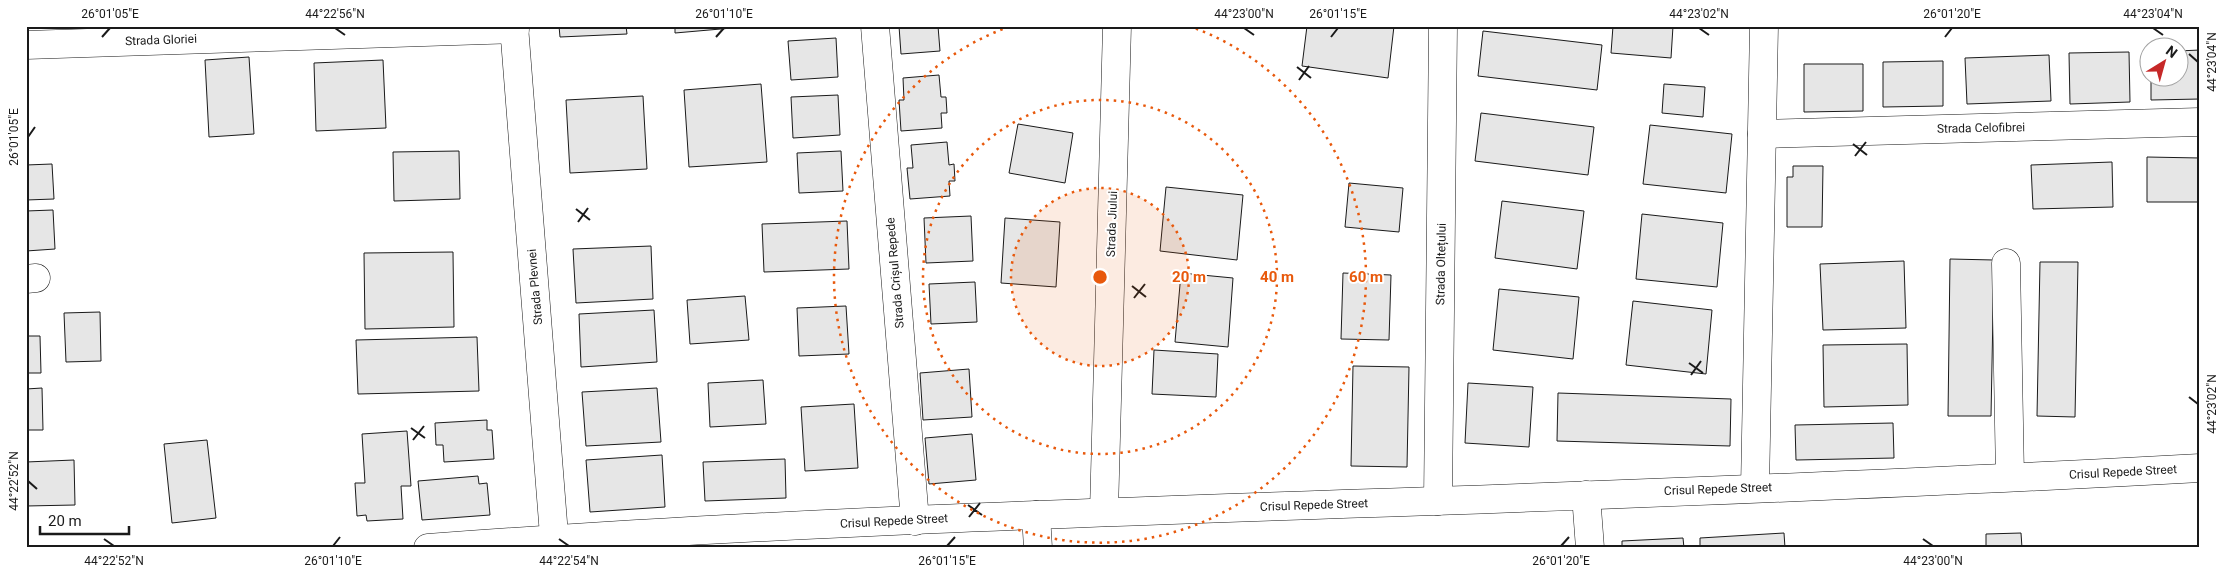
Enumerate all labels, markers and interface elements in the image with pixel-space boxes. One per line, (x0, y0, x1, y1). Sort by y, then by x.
text: 26°01'05"E (81, 7, 139, 21)
text: 44°22'56"N (305, 7, 365, 21)
text: 26°01'10"E (695, 7, 753, 21)
text: 44°23'00"N (1214, 7, 1274, 21)
text: 26°01'15"E (1309, 7, 1367, 21)
text: 44°23'02"N (1669, 7, 1729, 21)
text: 26°01'20"E (1923, 7, 1981, 21)
text: 44°23'04"N (2123, 7, 2183, 21)
street label: Strada Gloriei (125, 32, 197, 48)
text: 44°23'04"N (2205, 32, 2219, 92)
north arrow (2138, 38, 2188, 88)
text: N (2163, 42, 2181, 61)
text: 26°01'05"E (7, 108, 21, 166)
street label: Strada Celofibrei (1937, 120, 2025, 136)
street label: Strada Jiului (1104, 191, 1120, 257)
street label: Strada Crișul Repede (883, 217, 908, 329)
street label: Strada Oltețului (1433, 223, 1450, 305)
street label: Strada Plevnei (525, 248, 545, 326)
centre of rings (1091, 268, 1109, 286)
text: 20 m (1172, 268, 1206, 286)
text: 40 m (1260, 268, 1294, 286)
text: 60 m (1349, 268, 1383, 286)
text: 44°23'02"N (2205, 374, 2219, 434)
text: 44°22'52"N (7, 451, 21, 511)
street label: Crisul Repede Street (2069, 462, 2177, 482)
street label: Crisul Repede Street (1664, 480, 1772, 498)
street label: Crisul Repede Street (1260, 496, 1368, 514)
scale bar (40, 504, 129, 536)
street label: Crisul Repede Street (840, 511, 948, 531)
text: 20 m (48, 512, 82, 530)
text: 44°22'52"N (84, 554, 144, 568)
text: 26°01'10"E (304, 554, 362, 568)
text: 44°22'54"N (539, 554, 599, 568)
text: 26°01'15"E (918, 554, 976, 568)
text: 26°01'20"E (1532, 554, 1590, 568)
text: 44°23'00"N (1903, 554, 1963, 568)

